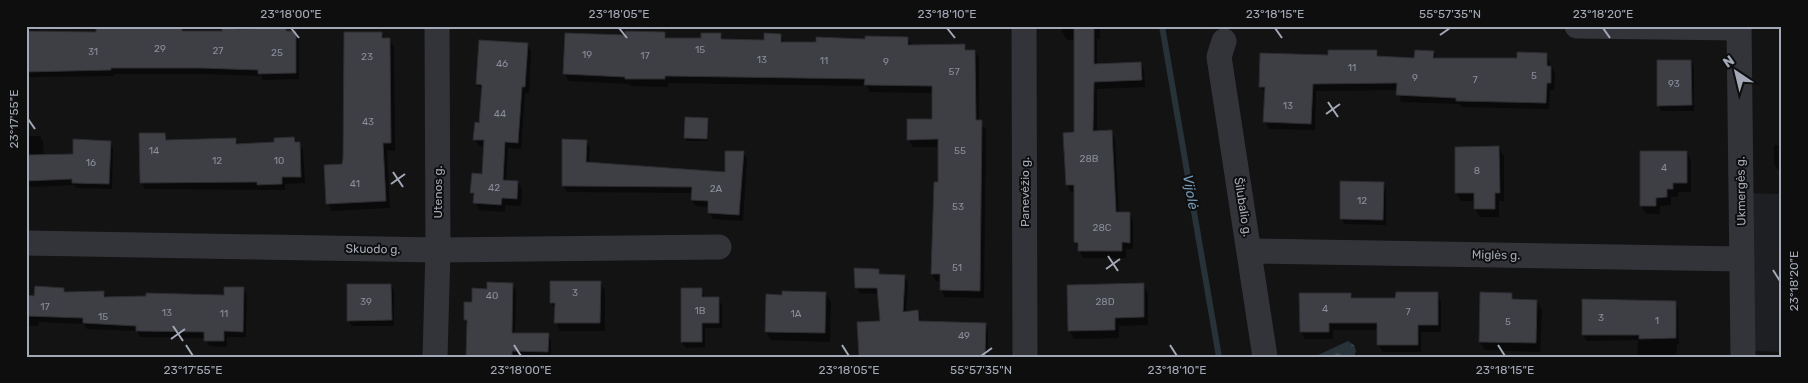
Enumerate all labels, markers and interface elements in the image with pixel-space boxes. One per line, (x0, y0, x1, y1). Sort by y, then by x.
text: 23°18'00"E (260, 7, 322, 21)
text: 23°18'05"E (589, 7, 649, 21)
text: 23°18'10"E (918, 7, 976, 21)
text: 23°18'15"E (1246, 7, 1304, 21)
text: 55°57'35"N (1419, 7, 1481, 21)
text: 23°18'20"E (1573, 7, 1633, 21)
house number: 29 (154, 43, 166, 55)
house number: 15 (695, 44, 705, 56)
house number: 27 (213, 45, 224, 57)
house number: 31 (88, 46, 98, 58)
house number: 25 (271, 47, 283, 59)
north arrow (1710, 48, 1760, 98)
house number: 19 (582, 49, 592, 61)
house number: 17 (640, 50, 650, 62)
house number: 23 (361, 51, 373, 63)
text: N (1720, 52, 1738, 72)
house number: 13 (757, 54, 767, 66)
house number: 11 (820, 55, 828, 67)
house number: 9 (883, 56, 889, 68)
house number: 46 (496, 58, 508, 70)
house number: 11 (1348, 62, 1356, 74)
house number: 57 (948, 66, 960, 78)
house number: 5 (1531, 70, 1537, 82)
house number: 9 (1412, 72, 1418, 84)
house number: 7 (1472, 74, 1478, 86)
house number: 93 (1668, 78, 1680, 90)
text: 23°17'55"E (7, 90, 21, 148)
house number: 13 (1283, 100, 1293, 112)
house number: 44 (494, 108, 506, 120)
house number: 43 (362, 116, 374, 128)
house number: 14 (149, 145, 159, 157)
house number: 55 (954, 145, 966, 157)
house number: 28B (1080, 153, 1099, 165)
house number: 12 (212, 155, 222, 167)
house number: 10 (274, 155, 284, 167)
street label: Ukmergės g. (1733, 156, 1749, 226)
house number: 16 (86, 157, 96, 169)
street label: Panevėžio g. (1018, 157, 1032, 227)
house number: 4 (1661, 162, 1667, 174)
street label: Utenos g. (431, 165, 445, 219)
house number: 8 (1474, 165, 1480, 177)
water label: Vijolė (1179, 173, 1202, 211)
street label: Šilubalio g. (1231, 176, 1255, 238)
house number: 41 (350, 178, 360, 190)
house number: 42 (488, 182, 500, 194)
house number: 2A (710, 183, 723, 195)
house number: 12 (1357, 195, 1367, 207)
house number: 53 (952, 201, 964, 213)
house number: 28C (1093, 222, 1112, 234)
street label: Skuodo g. (345, 242, 401, 256)
street label: Miglės g. (1472, 248, 1520, 262)
text: 23°18'20"E (1787, 251, 1801, 311)
house number: 51 (952, 262, 962, 274)
house number: 3 (572, 287, 578, 299)
house number: 40 (486, 290, 498, 302)
house number: 39 (360, 296, 372, 308)
house number: 28D (1095, 296, 1115, 308)
house number: 17 (40, 301, 50, 313)
house number: 4 (1322, 303, 1328, 315)
house number: 1B (695, 305, 706, 317)
house number: 7 (1405, 306, 1411, 318)
house number: 13 (162, 307, 172, 319)
house number: 11 (220, 308, 228, 320)
house number: 1A (791, 308, 802, 320)
house number: 15 (98, 311, 108, 323)
house number: 3 (1598, 312, 1604, 324)
house number: 1 (1655, 315, 1659, 327)
house number: 5 (1505, 316, 1511, 328)
house number: 49 (958, 330, 970, 342)
text: 23°17'55"E (164, 363, 222, 377)
text: 23°18'00"E (490, 363, 552, 377)
text: 23°18'05"E (819, 363, 879, 377)
text: 55°57'35"N (950, 363, 1012, 377)
text: 23°18'10"E (1148, 363, 1206, 377)
text: 23°18'15"E (1476, 363, 1534, 377)

